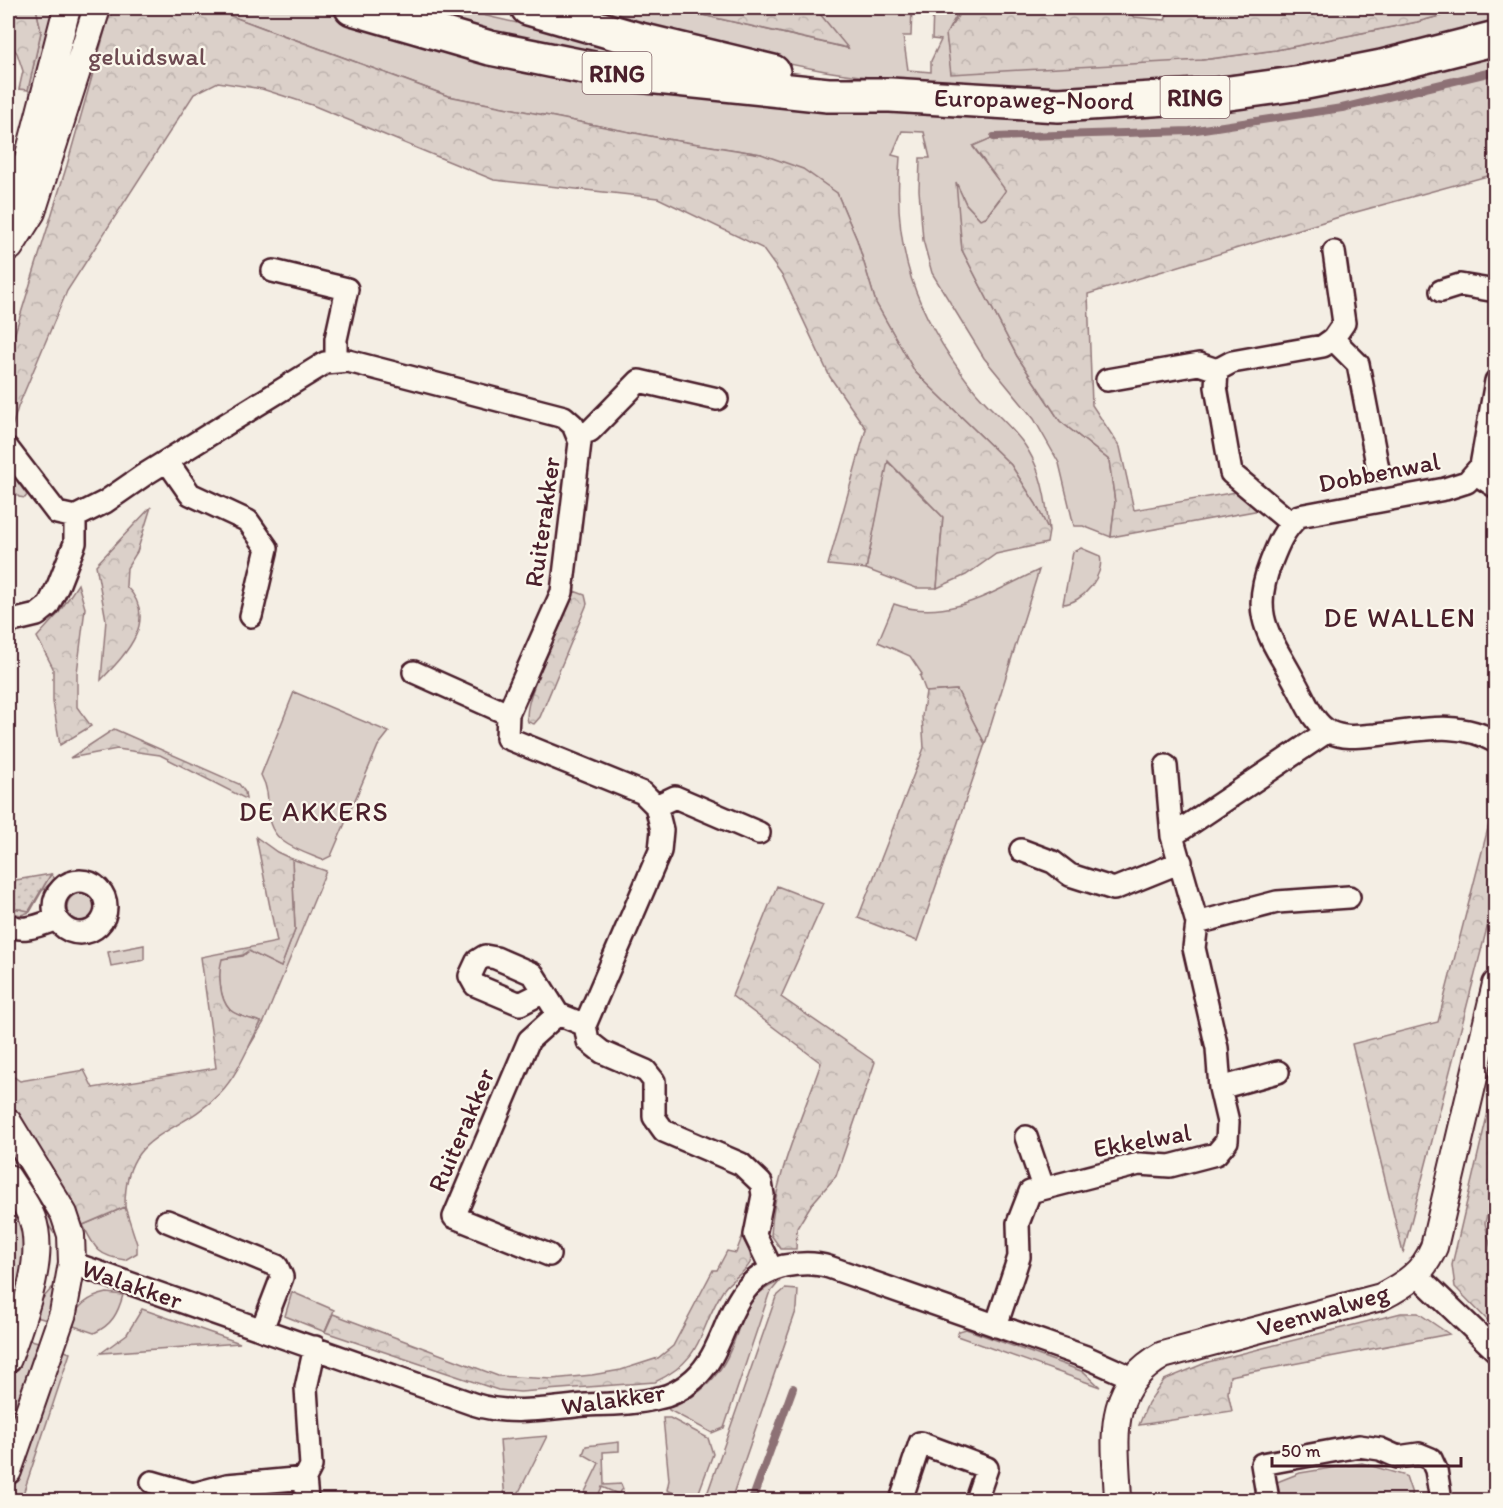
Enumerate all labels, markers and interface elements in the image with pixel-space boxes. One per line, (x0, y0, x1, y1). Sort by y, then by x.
park label: geluidswal (88, 40, 206, 72)
road number: RING (582, 52, 652, 94)
road number: RING (1160, 76, 1230, 118)
street label: Europaweg-Noord (934, 81, 1134, 117)
street label: Dobbenwal (1315, 445, 1443, 499)
street label: Ruiterakker (517, 455, 567, 589)
district label: DE WALLEN (1324, 601, 1476, 634)
district label: DE AKKERS (239, 795, 389, 828)
street label: Ruiterakker (421, 1063, 501, 1197)
street label: Ekkelwal (1091, 1116, 1193, 1164)
street label: Walakker (77, 1252, 187, 1316)
street label: Veenwalweg (1253, 1276, 1393, 1344)
street label: Walakker (559, 1376, 668, 1422)
scale bar (1272, 1430, 1461, 1468)
text: 50 m (1281, 1440, 1321, 1462)

